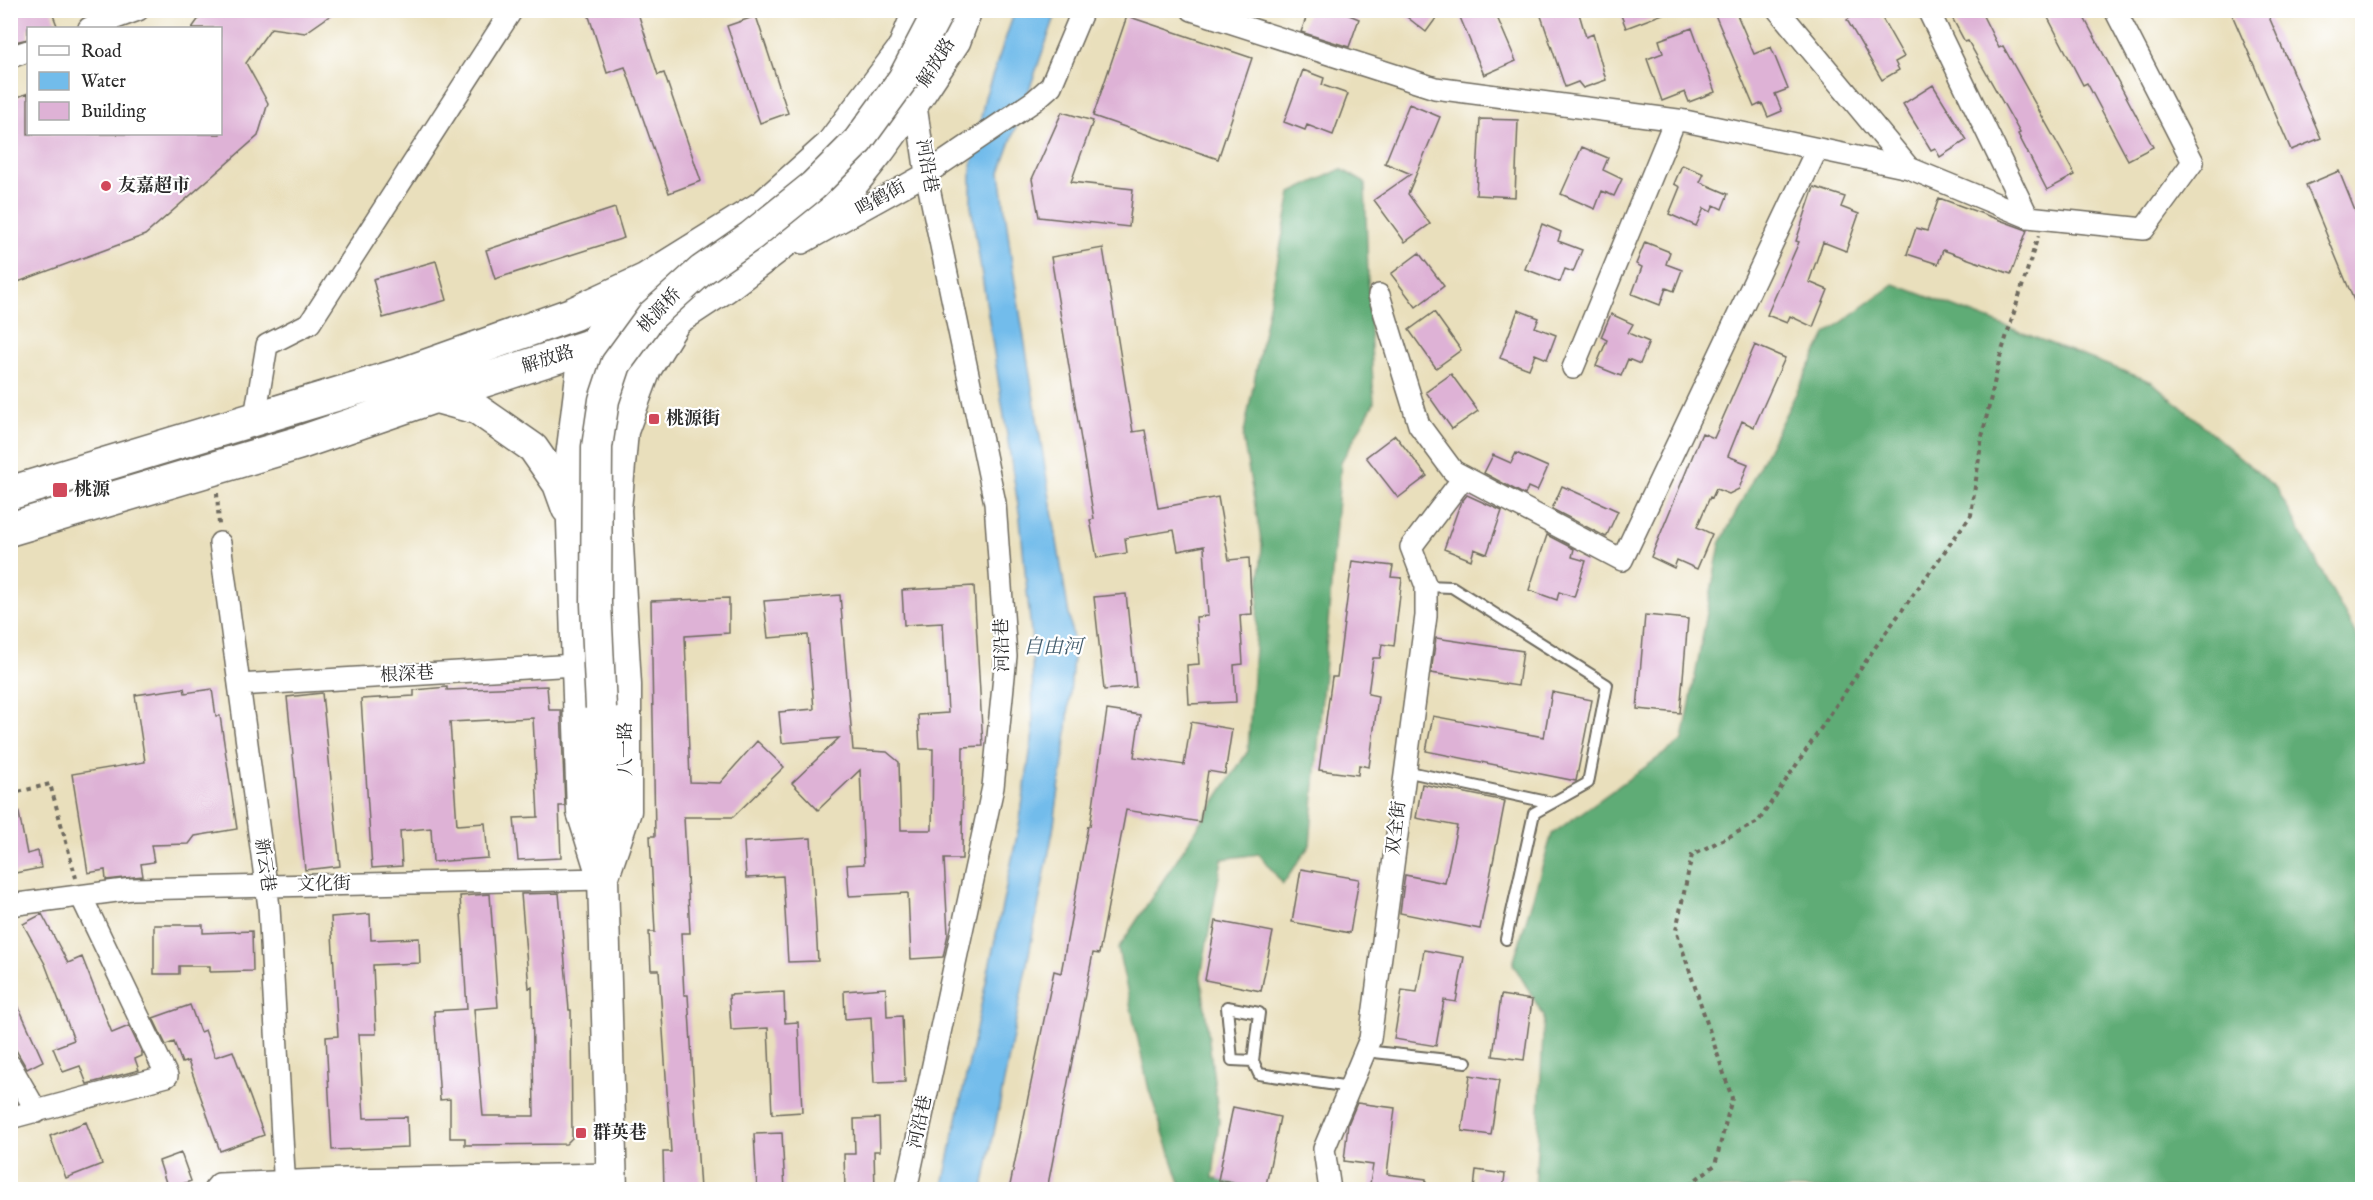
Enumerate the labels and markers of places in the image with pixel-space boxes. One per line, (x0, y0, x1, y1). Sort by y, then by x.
place label: 友嘉超市 (118, 175, 190, 198)
marker: 友嘉超市 (99, 179, 113, 193)
place label: 桃源街 (666, 408, 720, 431)
marker: 桃源街 (647, 412, 661, 426)
place label: 桃源 (74, 479, 110, 502)
marker: 桃源 (51, 481, 69, 499)
place label: 群英巷 (593, 1122, 647, 1145)
marker: 群英巷 (574, 1126, 588, 1140)

